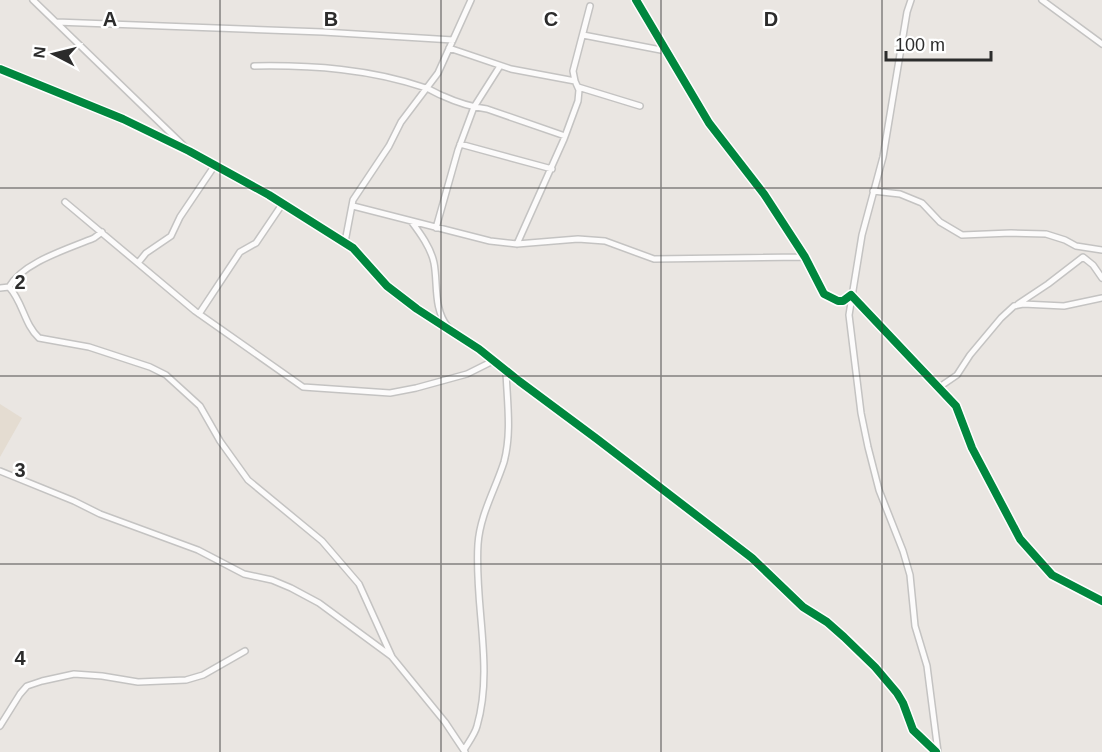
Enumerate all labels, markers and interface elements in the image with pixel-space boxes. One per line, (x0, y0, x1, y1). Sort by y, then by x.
text: A (103, 8, 117, 30)
text: B (324, 8, 338, 30)
text: C (544, 8, 558, 30)
text: D (764, 8, 778, 30)
north arrow (24, 24, 84, 84)
scale bar (886, 24, 991, 62)
text: 100 m (895, 35, 945, 55)
text: N (30, 45, 49, 59)
text: 2 (14, 271, 26, 293)
text: 3 (14, 459, 26, 481)
text: 4 (14, 647, 26, 669)

